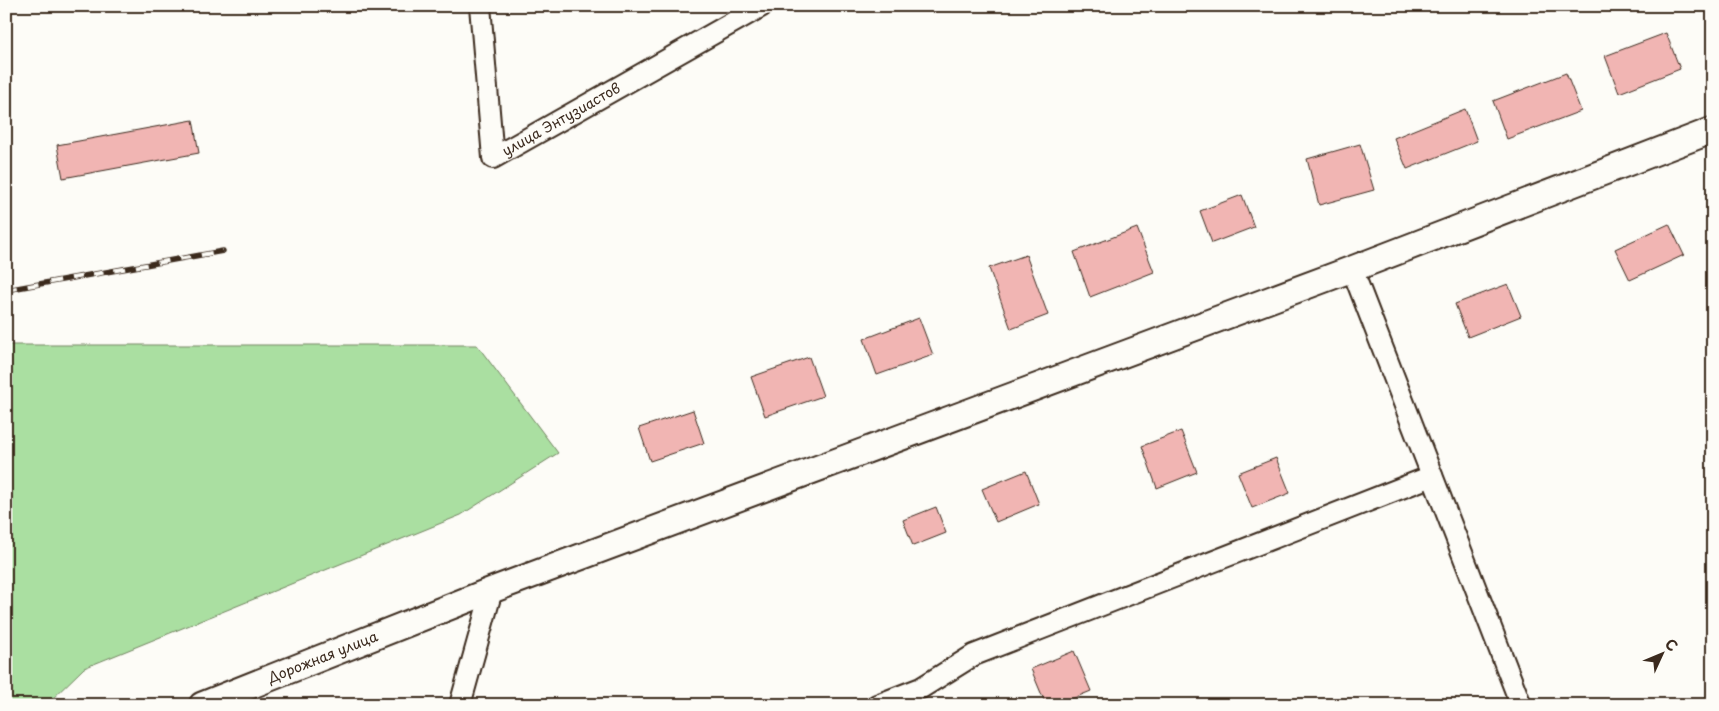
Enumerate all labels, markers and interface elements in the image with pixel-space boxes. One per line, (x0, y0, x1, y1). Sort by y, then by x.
street label: улица Энтузиастов (498, 77, 624, 161)
street label: Дорожная улица (264, 625, 381, 688)
north arrow (1636, 628, 1686, 678)
text: С (1661, 634, 1683, 656)

